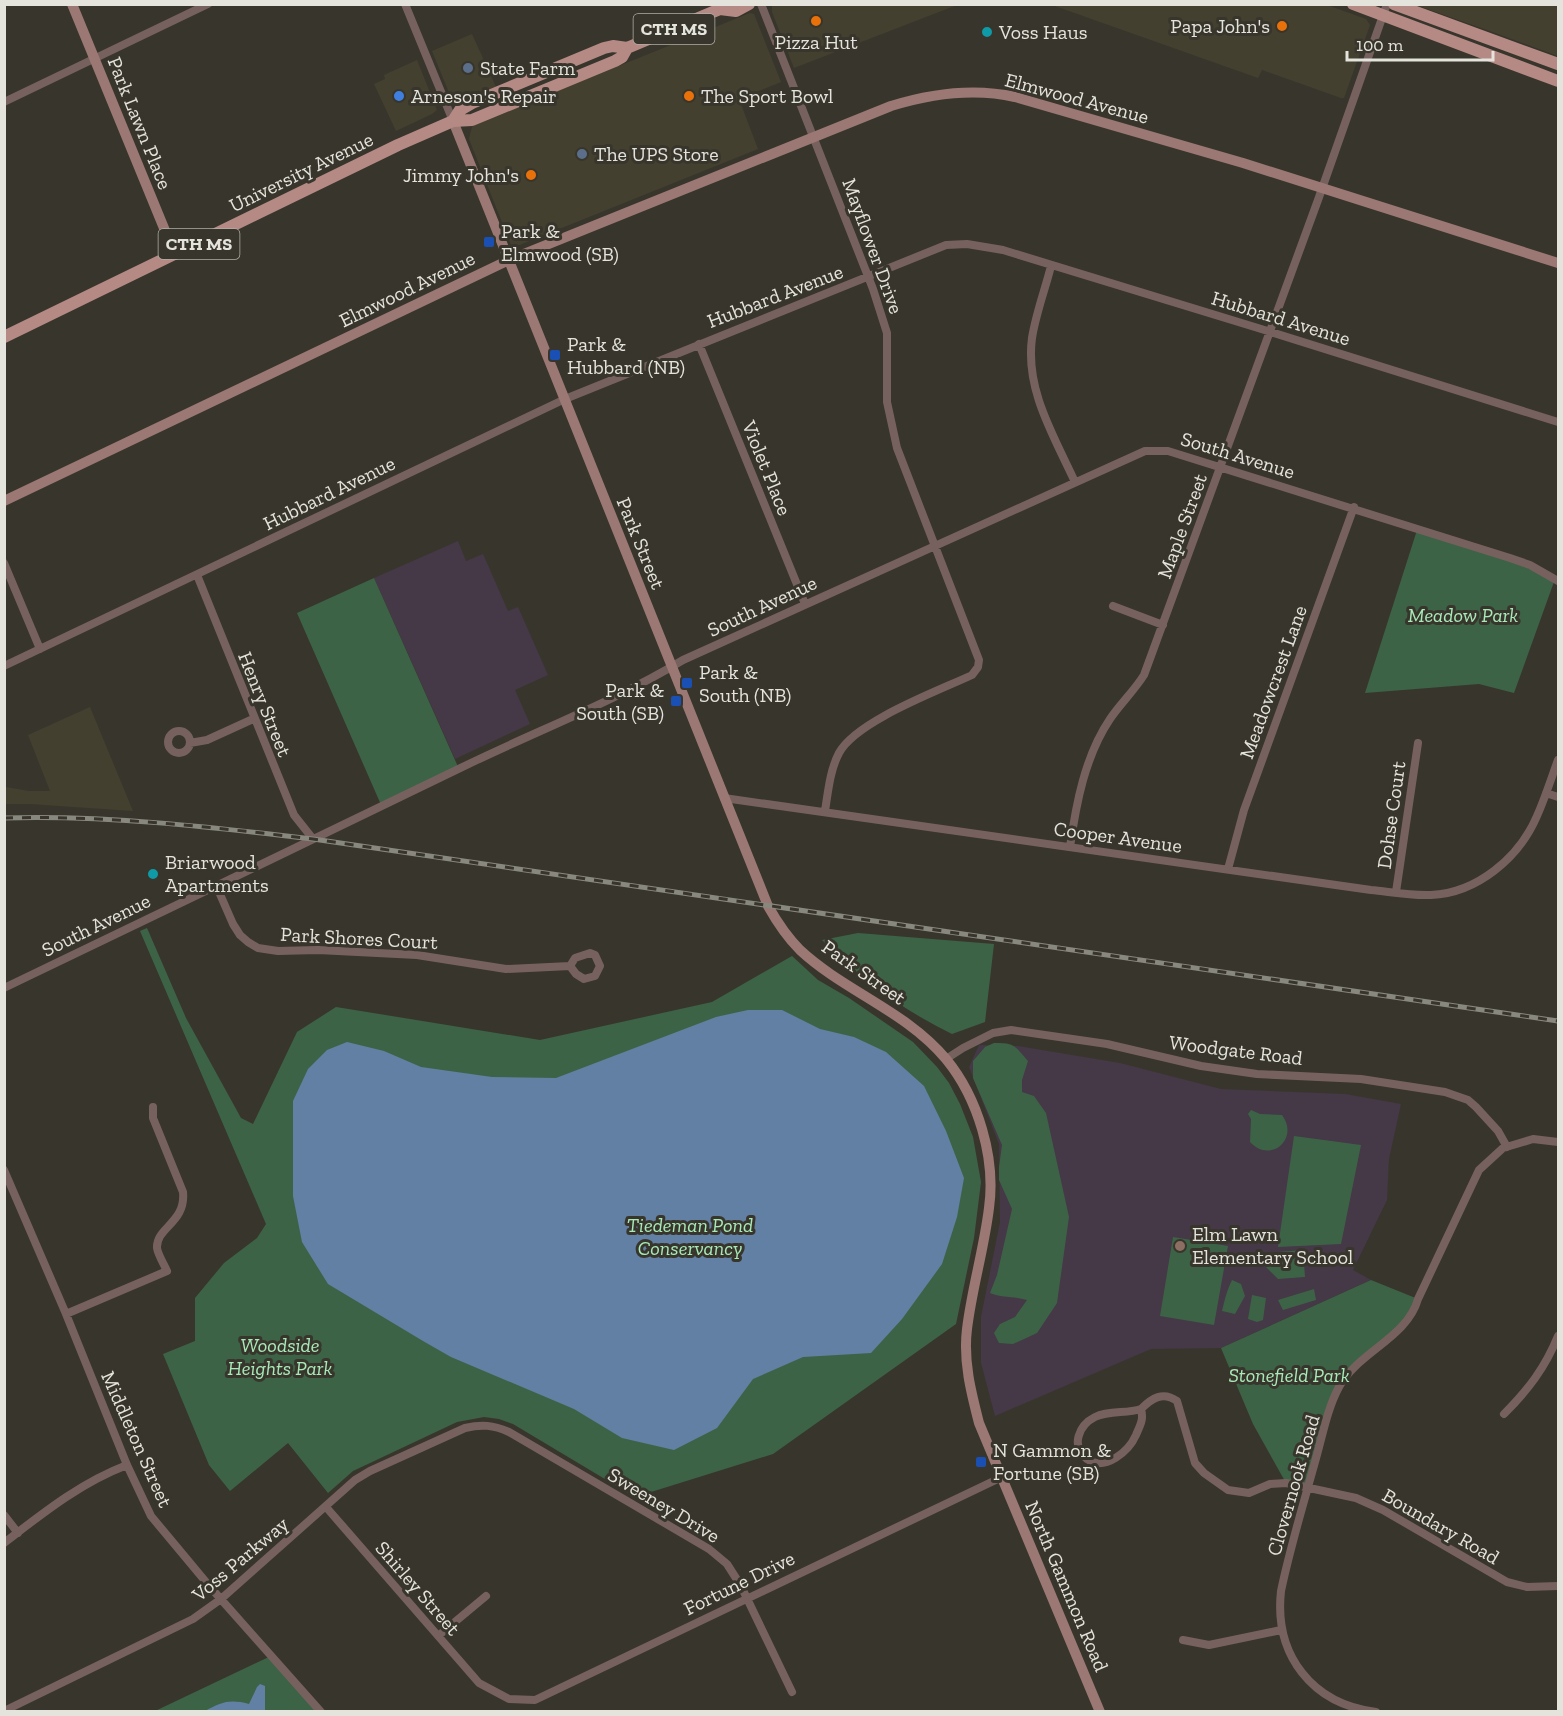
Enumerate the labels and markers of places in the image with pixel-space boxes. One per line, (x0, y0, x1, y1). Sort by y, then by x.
marker: Pizza Hut (809, 14, 823, 28)
place label: Papa John's (1170, 14, 1270, 38)
marker: Papa John's (1275, 19, 1289, 33)
place label: Voss Haus (998, 20, 1088, 44)
marker: Voss Haus (980, 25, 994, 39)
place label: Pizza Hut (774, 30, 858, 54)
place label: State Farm (480, 56, 576, 80)
marker: State Farm (461, 61, 475, 75)
place label: Arneson's Repair (411, 84, 557, 108)
place label: The Sport Bowl (701, 84, 833, 108)
marker: Arneson's Repair (392, 89, 406, 103)
marker: The Sport Bowl (682, 89, 696, 103)
place label: The UPS Store (594, 142, 719, 166)
marker: The UPS Store (575, 147, 589, 161)
place label: Jimmy John's (403, 163, 519, 187)
marker: Jimmy John's (524, 168, 538, 182)
place label: Park & Elmwood (SB) (501, 219, 619, 266)
marker: Park & Elmwood (SB) (482, 235, 496, 249)
place label: Park & Hubbard (NB) (567, 332, 685, 379)
marker: Park & Hubbard (NB) (548, 348, 562, 362)
place label: Park & South (NB) (699, 660, 791, 707)
marker: Park & South (NB) (680, 676, 694, 690)
place label: Park & South (SB) (576, 678, 664, 725)
marker: Park & South (SB) (669, 694, 683, 708)
place label: Briarwood Apartments (165, 850, 269, 897)
marker: Briarwood Apartments (146, 867, 160, 881)
place label: Elm Lawn Elementary School (1192, 1222, 1353, 1269)
marker: Elm Lawn Elementary School (1173, 1239, 1187, 1253)
place label: N Gammon & Fortune (SB) (993, 1438, 1112, 1485)
marker: N Gammon & Fortune (SB) (974, 1455, 988, 1469)

